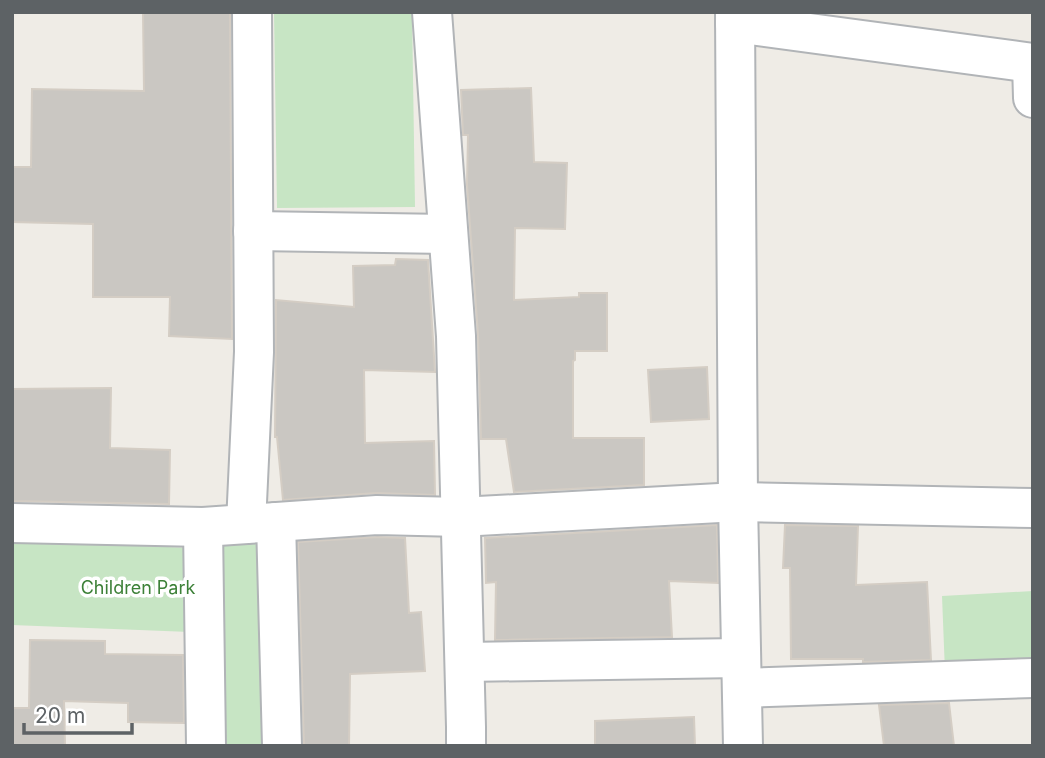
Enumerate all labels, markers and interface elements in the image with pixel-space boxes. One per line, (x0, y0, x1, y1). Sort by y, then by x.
park label: Children Park (81, 577, 195, 598)
scale bar (24, 692, 133, 736)
text: 20 m (35, 703, 85, 728)

